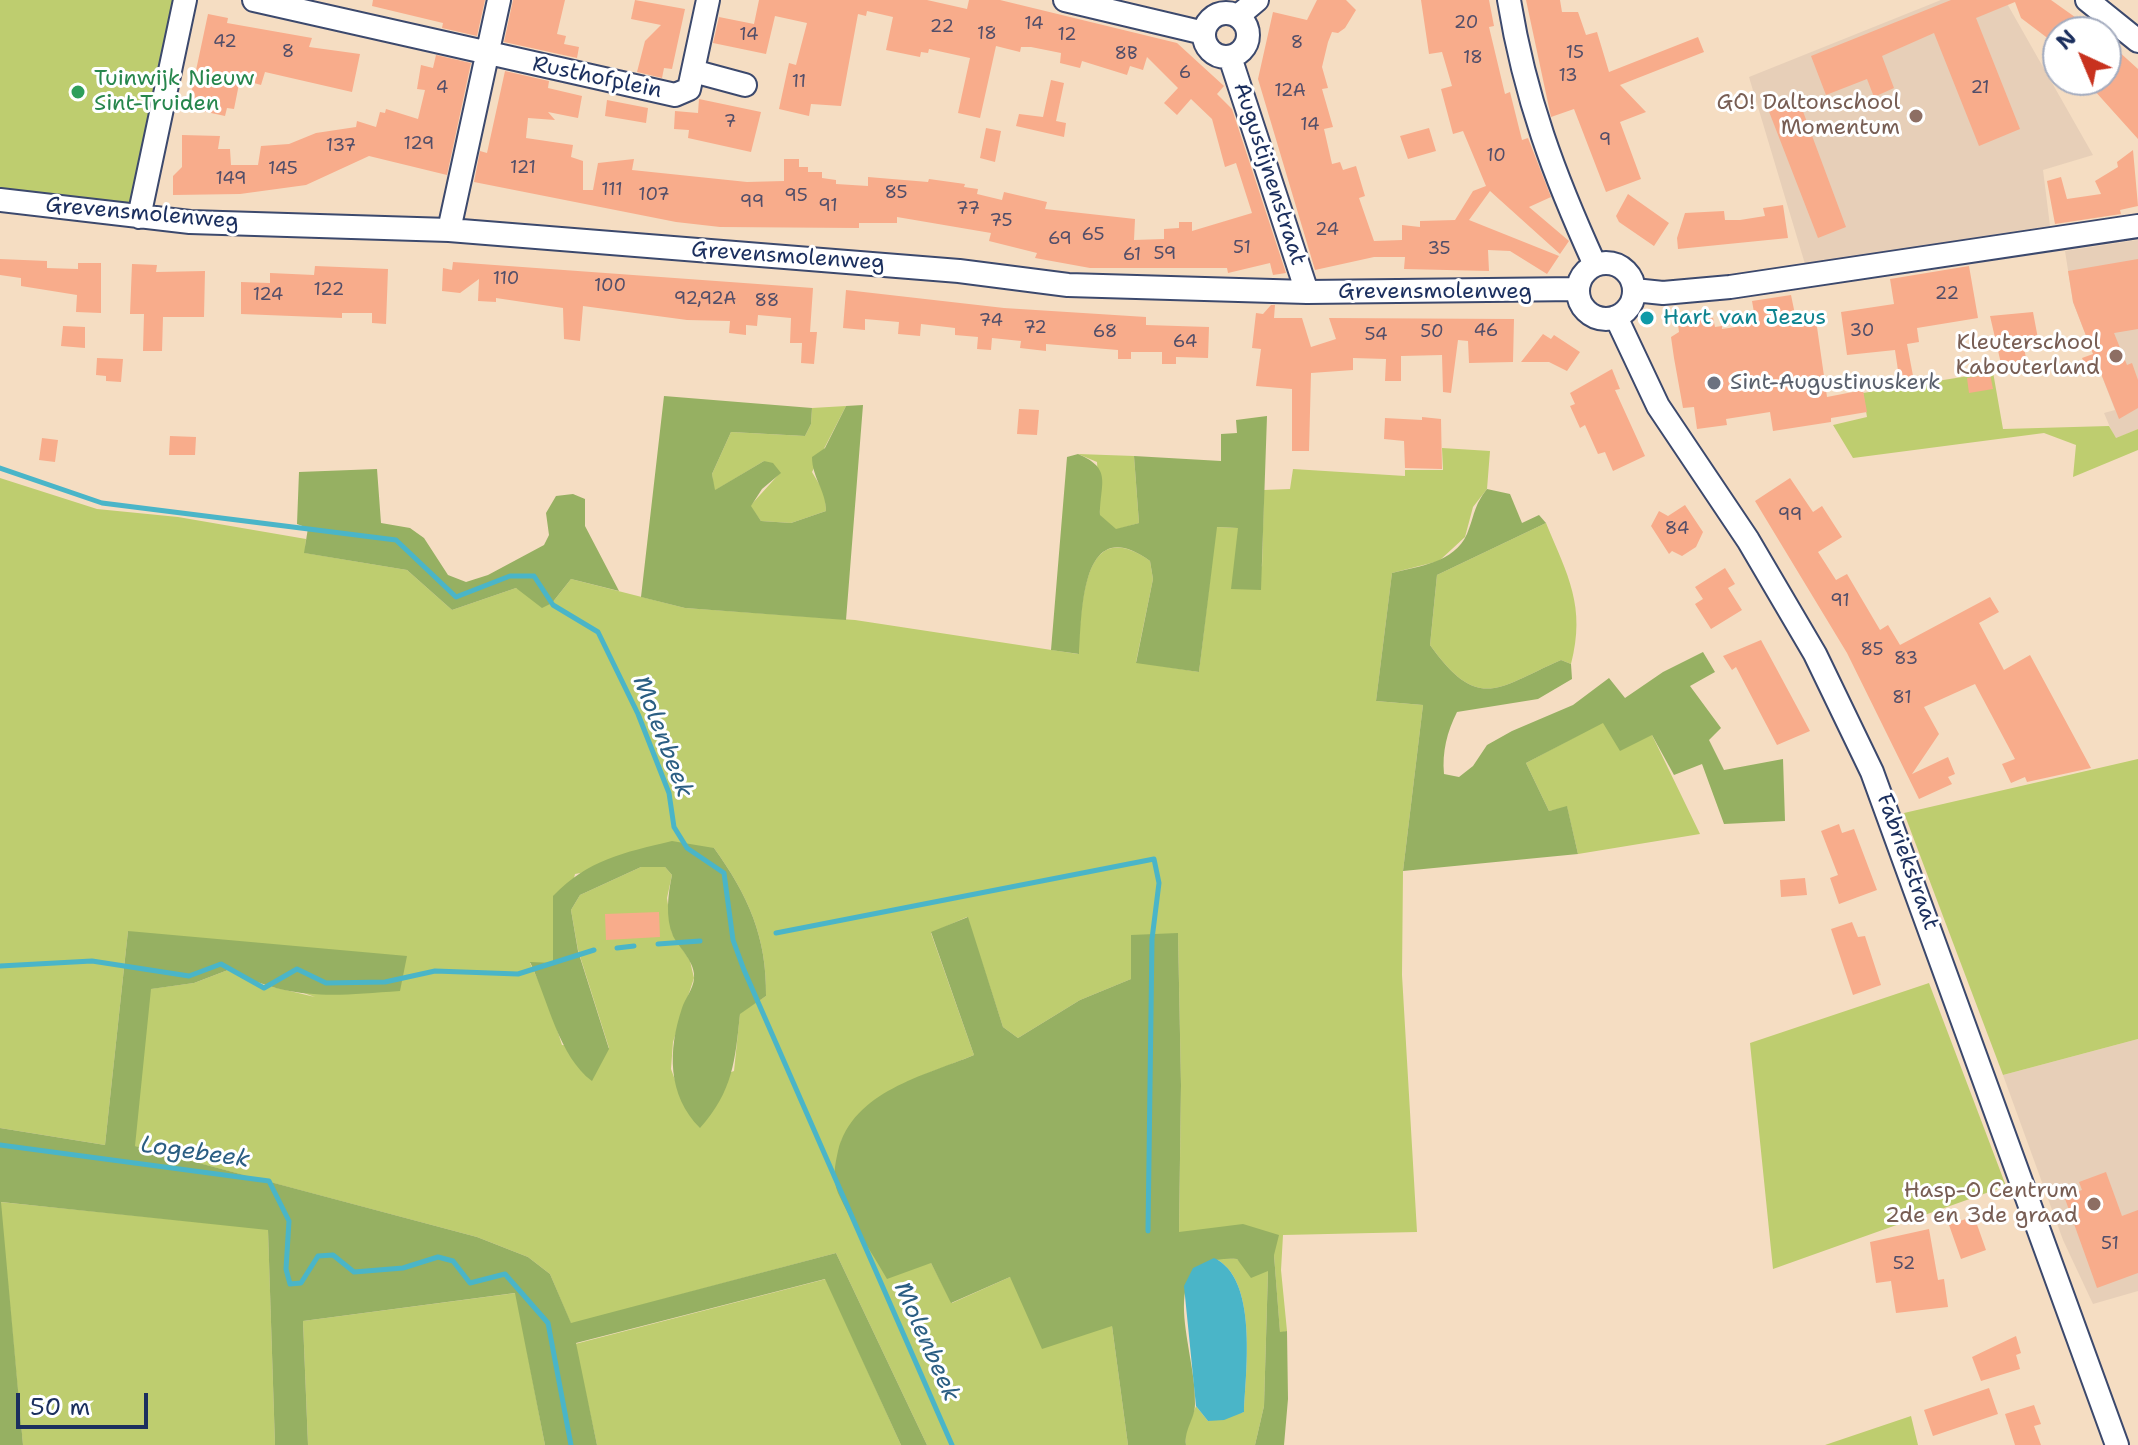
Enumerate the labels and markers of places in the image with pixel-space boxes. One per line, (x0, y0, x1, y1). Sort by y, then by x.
place label: Tuinwijk Nieuw Sint-Truiden (94, 66, 255, 118)
marker: Tuinwijk Nieuw Sint-Truiden (69, 83, 87, 101)
place label: GO! Daltonschool Momentum (1717, 90, 1900, 142)
marker: GO! Daltonschool Momentum (1907, 107, 1925, 125)
place label: Hart van Jezus (1663, 305, 1826, 331)
marker: Hart van Jezus (1638, 309, 1656, 327)
place label: Kleuterschool Kabouterland (1955, 330, 2100, 382)
marker: Kleuterschool Kabouterland (2107, 347, 2125, 365)
place label: Sint-Augustinuskerk (1730, 370, 1941, 396)
marker: Sint-Augustinuskerk (1705, 374, 1723, 392)
place label: Hasp-O Centrum 2de en 3de graad (1885, 1178, 2078, 1230)
marker: Hasp-O Centrum 2de en 3de graad (2085, 1195, 2103, 1213)

